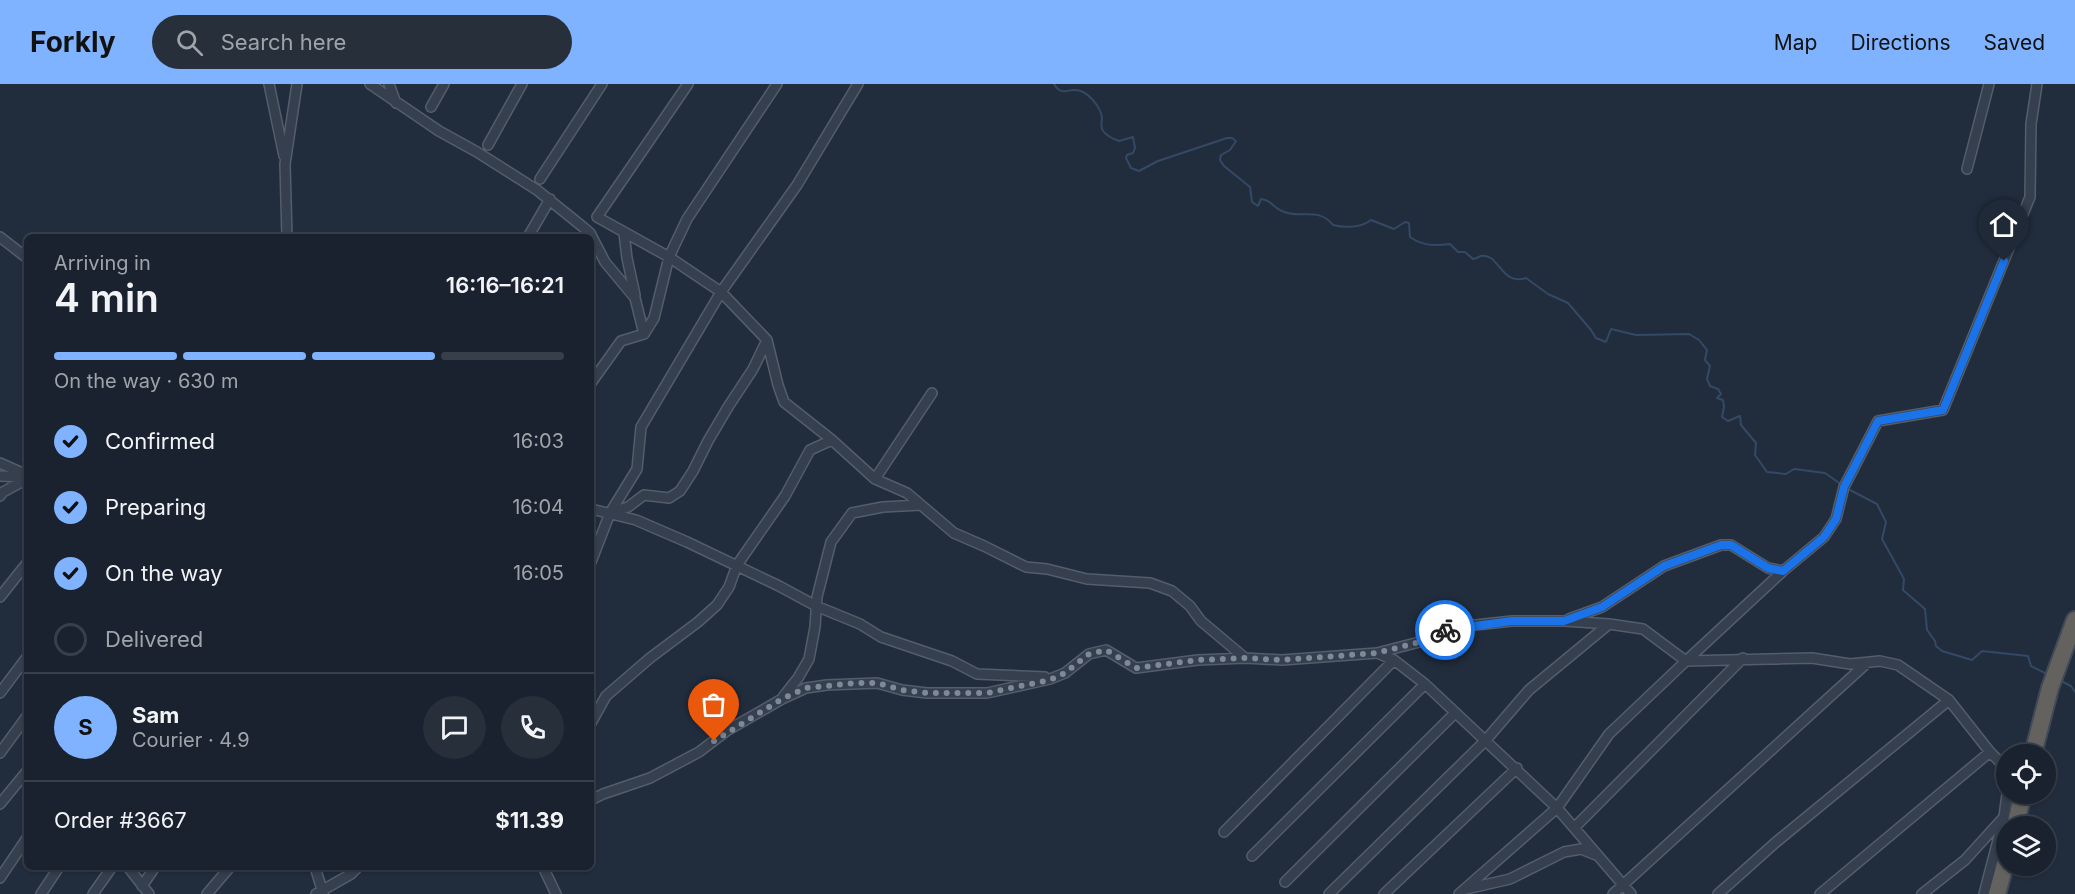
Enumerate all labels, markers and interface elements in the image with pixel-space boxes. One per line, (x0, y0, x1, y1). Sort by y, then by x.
search box (152, 15, 572, 69)
text: Forkly (30, 25, 116, 59)
icon: search (173, 26, 206, 59)
text: Search here (221, 29, 346, 55)
text: Map (1774, 30, 1817, 55)
text: Directions (1850, 30, 1951, 55)
text: Saved (1984, 30, 2045, 55)
pin (1978, 199, 2029, 261)
icon: home (1987, 208, 2020, 241)
text: Arriving in (54, 251, 151, 275)
text: 16:16–16:21 (446, 272, 564, 298)
text: 4 min (54, 274, 159, 321)
text: On the way · 630 m (54, 369, 238, 393)
icon: check (54, 425, 87, 458)
text: Confirmed (105, 428, 215, 454)
text: 16:03 (513, 429, 564, 453)
icon: check (54, 491, 87, 524)
text: Preparing (105, 494, 206, 520)
text: 16:04 (512, 495, 564, 519)
icon: check (54, 557, 87, 590)
text: On the way (105, 560, 223, 586)
text: 16:05 (513, 561, 564, 585)
courier (1415, 600, 1475, 660)
icon: bike (1429, 614, 1462, 647)
text: Delivered (105, 626, 203, 652)
pin (688, 679, 739, 741)
icon: bag (697, 688, 730, 721)
button: chat (423, 696, 486, 759)
button: phone (501, 696, 564, 759)
text: Sam (132, 702, 179, 728)
text: S (78, 714, 93, 740)
text: Courier · 4.9 (132, 728, 250, 752)
map controls (1996, 744, 2056, 876)
button: locate (1996, 744, 2056, 804)
text: Order #3667 (54, 807, 187, 833)
text: $11.39 (495, 807, 564, 833)
button: layers (1996, 816, 2056, 876)

